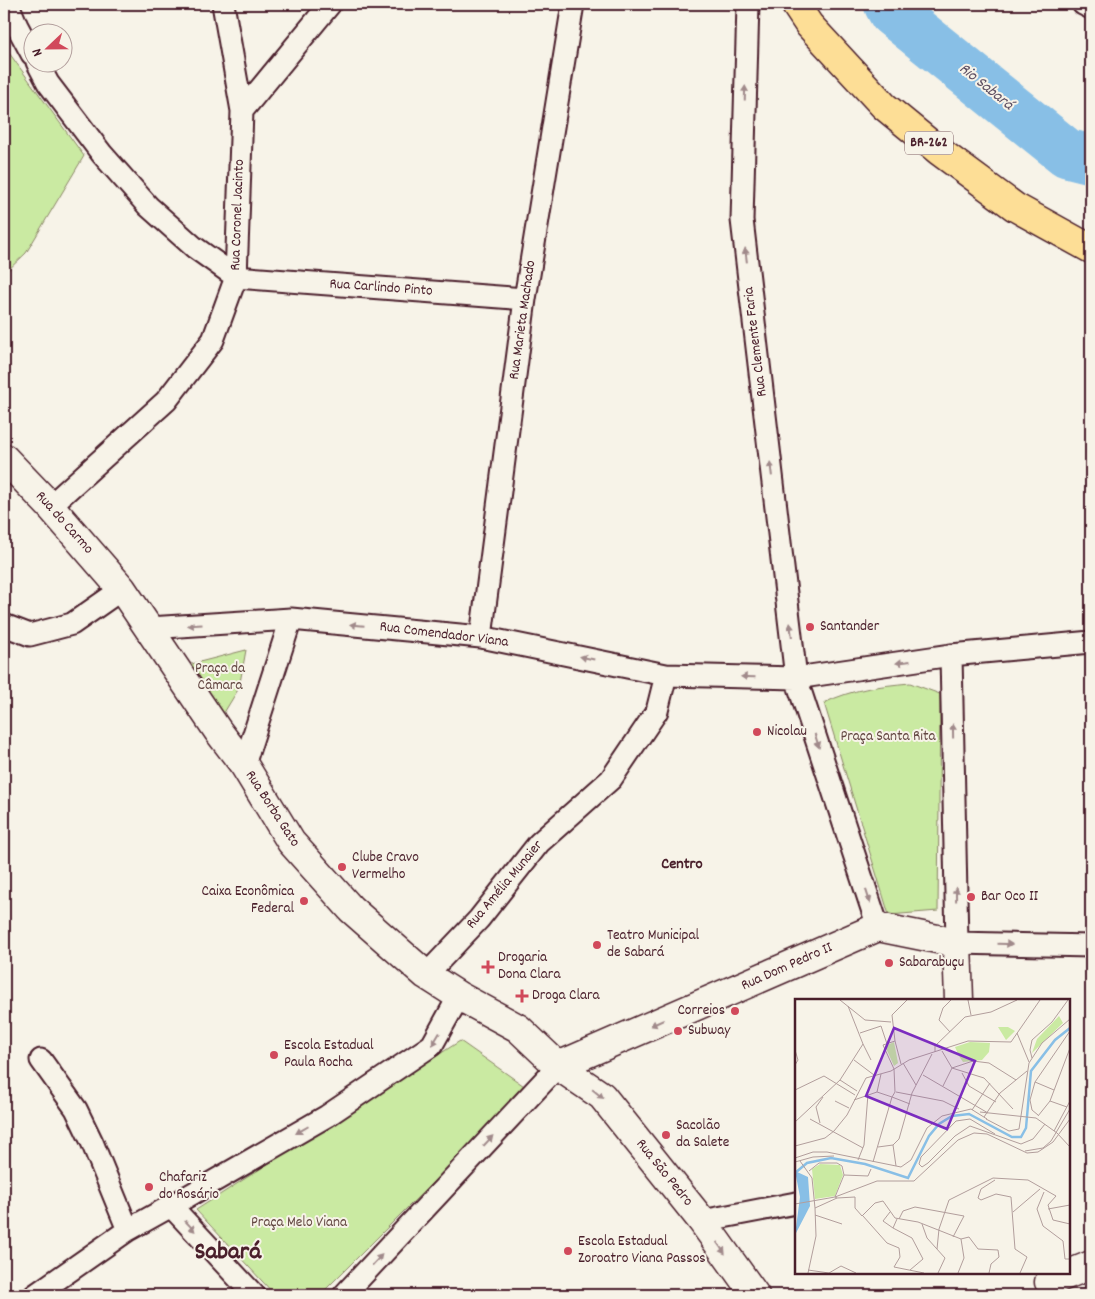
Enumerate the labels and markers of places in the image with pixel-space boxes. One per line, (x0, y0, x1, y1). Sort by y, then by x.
place label: Santander (820, 616, 880, 638)
marker: Santander (804, 621, 816, 633)
place label: Nicolau (767, 721, 807, 743)
marker: Nicolau (751, 726, 763, 738)
place label: Clube Cravo Vermelho (352, 847, 419, 886)
marker: Clube Cravo Vermelho (336, 861, 348, 873)
place label: Caixa Econômica Federal (202, 881, 295, 920)
place label: Bar Oco II (981, 886, 1039, 908)
marker: Bar Oco II (965, 891, 977, 903)
marker: Caixa Econômica Federal (298, 895, 310, 907)
place label: Teatro Municipal de Sabará (607, 925, 700, 964)
marker: Teatro Municipal de Sabará (591, 939, 603, 951)
place label: Drogaria Dona Clara (498, 947, 561, 986)
place label: Sabarabuçu (899, 952, 964, 974)
marker: Sabarabuçu (883, 957, 895, 969)
marker: Drogaria Dona Clara (482, 961, 494, 973)
place label: Droga Clara (532, 985, 601, 1007)
marker: Droga Clara (516, 990, 528, 1002)
place label: Correios (677, 1000, 725, 1022)
marker: Correios (729, 1005, 741, 1017)
place label: Subway (688, 1020, 731, 1042)
marker: Subway (672, 1025, 684, 1037)
place label: Escola Estadual Paula Rocha (284, 1035, 374, 1074)
marker: Escola Estadual Paula Rocha (268, 1049, 280, 1061)
place label: Sacolão da Salete (676, 1115, 730, 1154)
marker: Sacolão da Salete (660, 1129, 672, 1141)
place label: Chafariz do Rosário (159, 1167, 219, 1206)
marker: Chafariz do Rosário (143, 1181, 155, 1193)
place label: Escola Estadual Zoroatro Viana Passos (578, 1231, 706, 1270)
marker: Escola Estadual Zoroatro Viana Passos (562, 1245, 574, 1257)

